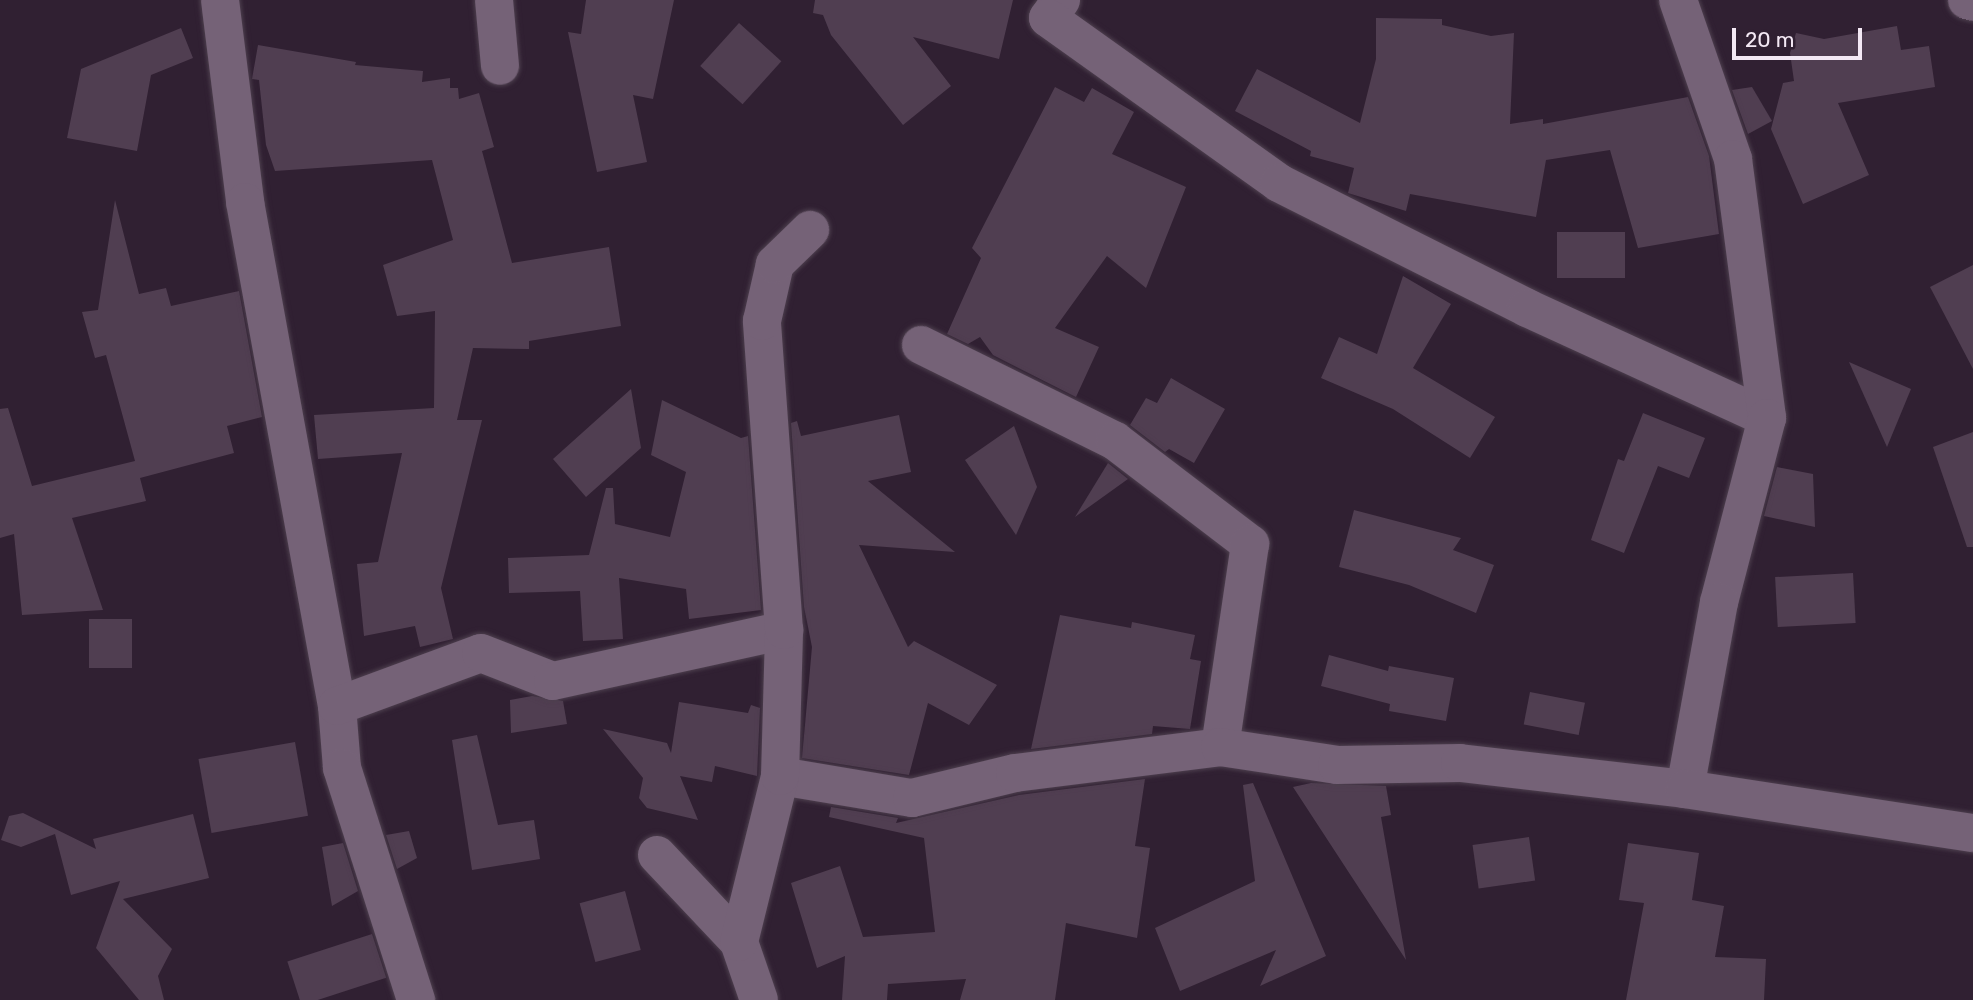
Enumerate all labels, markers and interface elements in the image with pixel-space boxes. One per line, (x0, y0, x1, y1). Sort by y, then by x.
scale bar (1735, 14, 1864, 58)
text: 20 m (1745, 27, 1794, 52)

